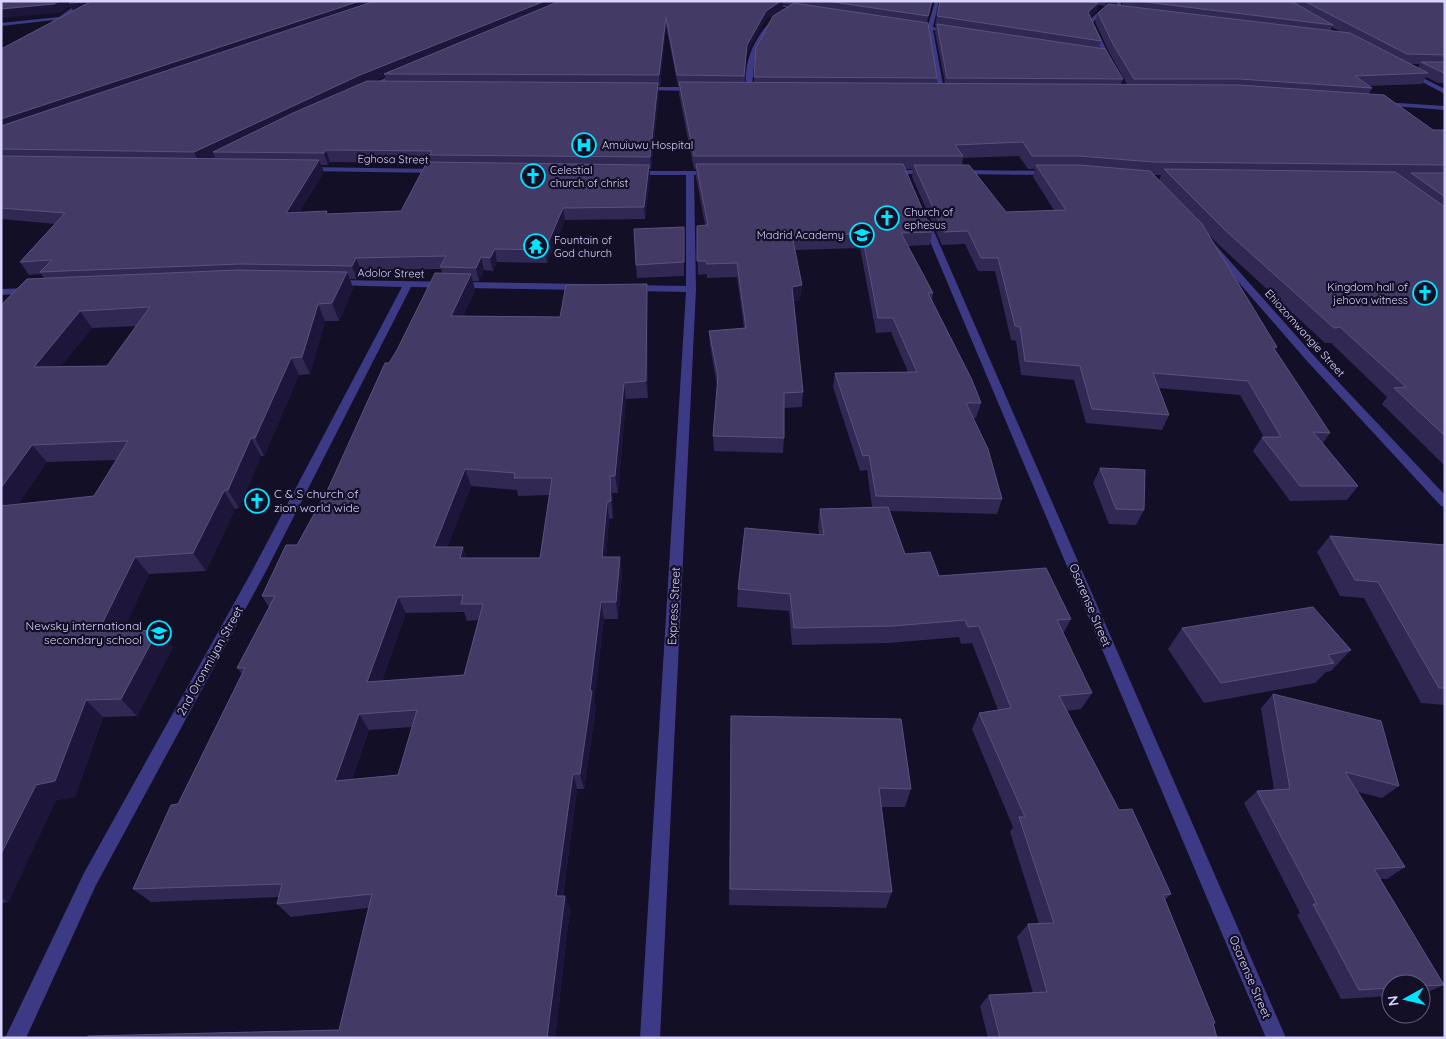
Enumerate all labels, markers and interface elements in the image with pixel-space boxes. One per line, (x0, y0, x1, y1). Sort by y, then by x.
hospital icon: Amuiuwu Hospital (571, 132, 597, 158)
place label: Amuiuwu Hospital (602, 138, 693, 152)
street label: Eghosa Street (357, 151, 429, 167)
church icon: Celestial church of christ (520, 163, 546, 189)
place label: Celestial church of christ (550, 163, 628, 190)
church icon: Church of ephesus (874, 205, 900, 231)
place label: Church of ephesus (904, 205, 953, 232)
school or university icon: Madrid Academy (849, 222, 875, 248)
place label: Madrid Academy (757, 228, 844, 242)
temple icon: Fountain of God church (523, 233, 549, 259)
place label: Fountain of God church (554, 233, 612, 260)
street label: Adolor Street (357, 265, 425, 281)
place label: Kingdom hall of jehova witness (1327, 280, 1408, 307)
church icon: Kingdom hall of jehova witness (1412, 280, 1438, 306)
street label: Ehiozomwangie Street (1262, 286, 1348, 380)
place label: C & S church of zion world wide (274, 486, 360, 515)
church icon: C & S church of zion world wide (244, 488, 270, 514)
street label: Osarense Street (1066, 561, 1115, 649)
street label: Express Street (664, 566, 683, 646)
street label: 2nd Oronmiyan Street (173, 604, 246, 718)
place label: Newsky international secondary school (25, 618, 142, 647)
school or university icon: Newsky international secondary school (146, 620, 172, 646)
street label: Osarense Street (1226, 933, 1275, 1021)
north arrow (1381, 974, 1431, 1024)
text: N (1383, 994, 1403, 1007)

